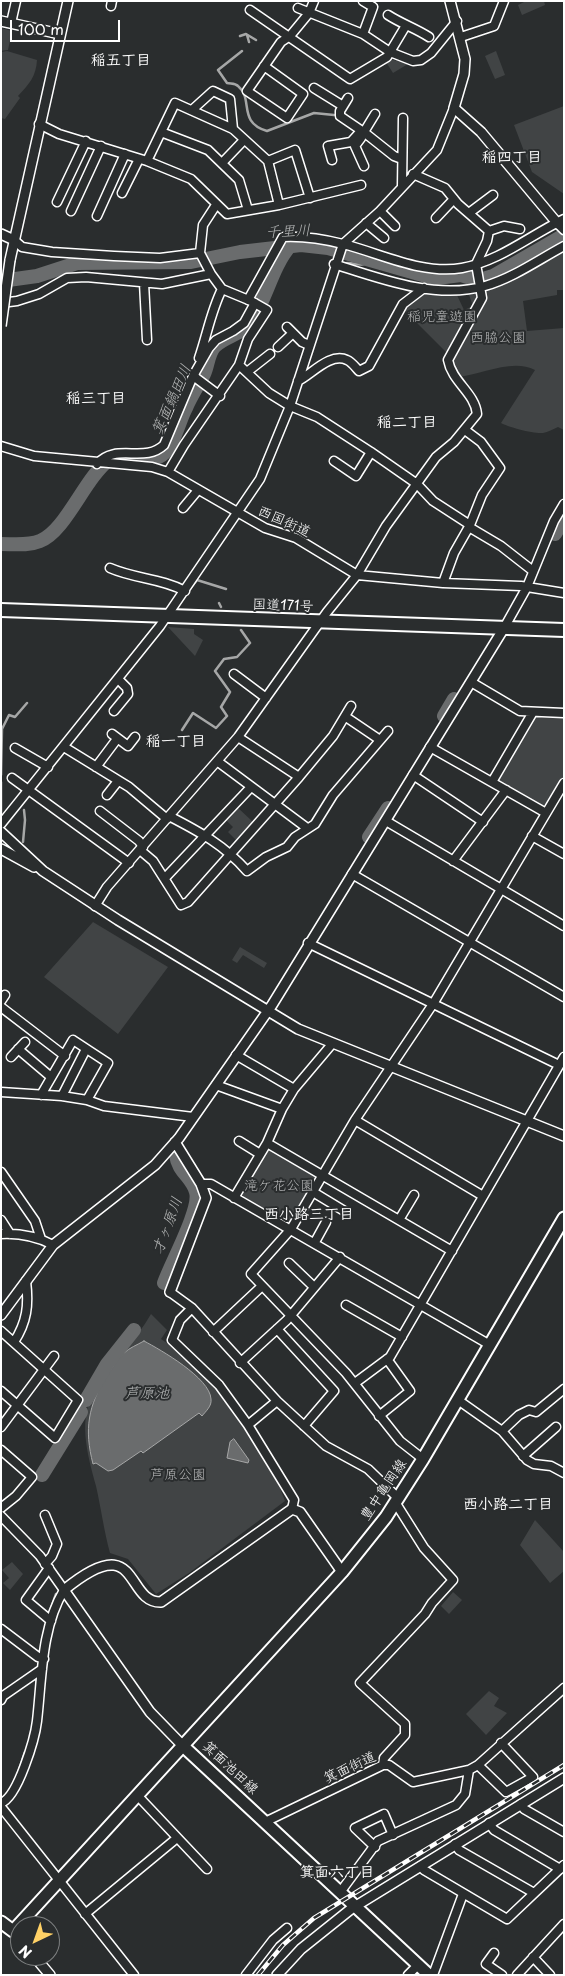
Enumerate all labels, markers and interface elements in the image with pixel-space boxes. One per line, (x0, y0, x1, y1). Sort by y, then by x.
scale bar (12, 10, 122, 42)
text: 100 m (18, 17, 64, 40)
district label: 稲五丁目 (91, 52, 151, 70)
district label: 稲四丁目 (482, 149, 542, 167)
water label: 千里川 (265, 222, 311, 242)
park label: 稲児童遊園 (407, 309, 477, 325)
park label: 西脇公園 (470, 330, 526, 346)
water label: 箕面鍋田川 (149, 362, 195, 438)
district label: 稲三丁目 (66, 390, 126, 408)
district label: 稲二丁目 (377, 414, 437, 432)
street label: 西国街道 (255, 503, 313, 541)
street label: 国道171号 (252, 597, 314, 615)
district label: 稲一丁目 (146, 733, 206, 751)
park label: 滝ケ花公園 (244, 1178, 314, 1194)
water label: 才ヶ原川 (149, 1195, 187, 1257)
district label: 西小路三丁目 (264, 1206, 354, 1224)
water label: 芦原池 (125, 1385, 169, 1403)
street label: 豊中亀岡線 (357, 1456, 411, 1524)
park label: 芦原公園 (150, 1467, 206, 1483)
district label: 西小路二丁目 (463, 1496, 553, 1514)
street label: 箕面池田線 (199, 1738, 261, 1798)
street label: 箕面街道 (321, 1749, 379, 1787)
district label: 箕面六丁目 (300, 1864, 374, 1882)
north arrow (10, 1916, 60, 1966)
text: N (14, 1940, 36, 1963)

